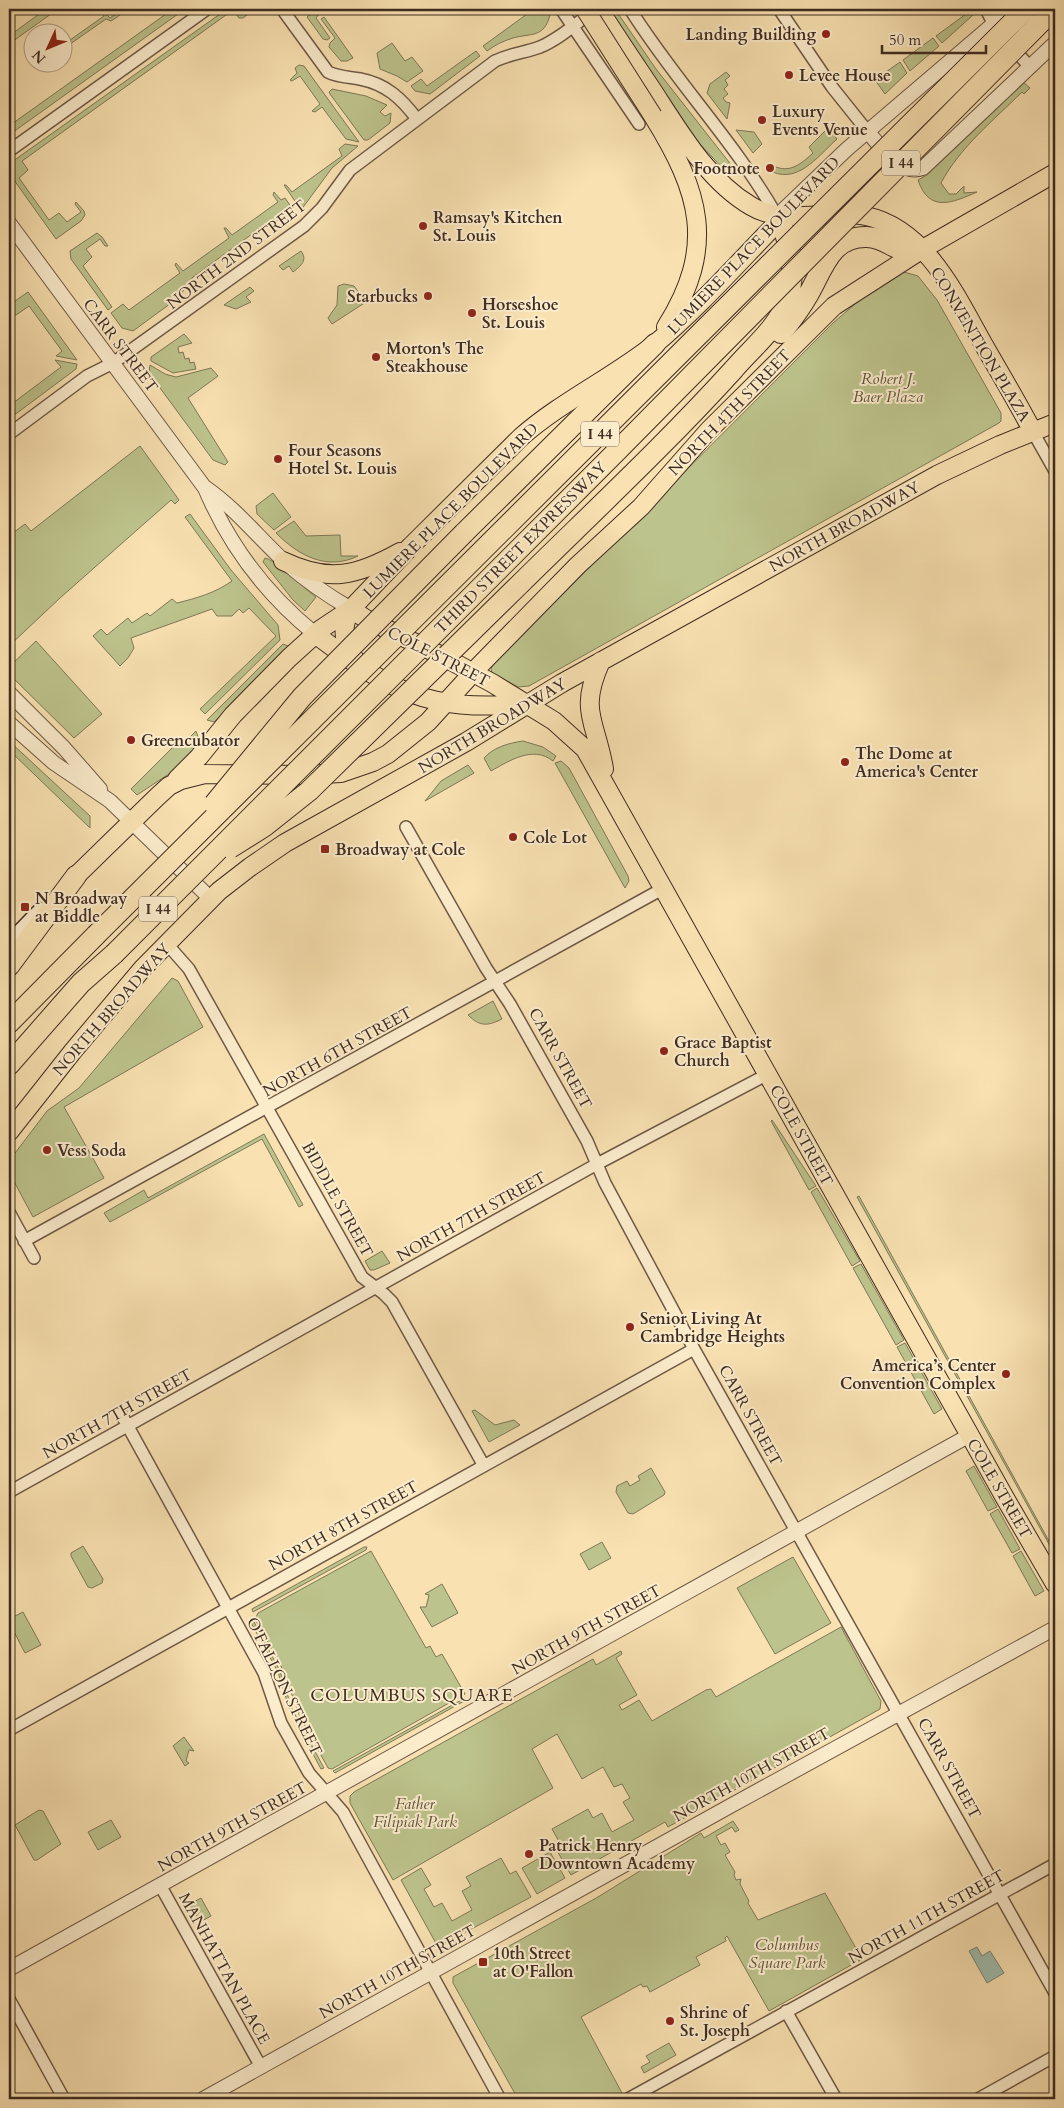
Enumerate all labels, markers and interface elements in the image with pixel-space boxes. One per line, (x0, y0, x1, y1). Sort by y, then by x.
north arrow (22, 22, 72, 72)
scale bar (882, 22, 985, 54)
place label: Landing Building (685, 24, 816, 46)
marker: Landing Building (820, 28, 832, 40)
text: 50 m (889, 30, 921, 50)
text: N (28, 46, 50, 68)
place label: Levee House (799, 65, 891, 87)
marker: Levee House (783, 69, 795, 81)
place label: Luxury Events Venue (772, 101, 868, 141)
marker: Luxury Events Venue (756, 114, 768, 126)
road number: I 44 (882, 150, 920, 176)
street label: LUMIERE PLACE BOULEVARD (662, 152, 845, 340)
place label: Footnote (693, 158, 760, 180)
marker: Footnote (764, 162, 776, 174)
street label: NORTH 2ND STREET (162, 195, 311, 315)
place label: Ramsay's Kitchen St. Louis (433, 207, 563, 247)
marker: Ramsay's Kitchen St. Louis (417, 220, 429, 232)
street label: CONVENTION PLAZA (925, 263, 1036, 427)
place label: Starbucks (347, 286, 418, 308)
marker: Starbucks (422, 290, 434, 302)
street label: CARR STREET (78, 294, 163, 397)
place label: Horseshoe St. Louis (482, 294, 559, 334)
marker: Horseshoe St. Louis (466, 307, 478, 319)
place label: Morton's The Steakhouse (386, 338, 484, 378)
street label: NORTH 4TH STREET (663, 344, 796, 481)
marker: Morton's The Steakhouse (370, 351, 382, 363)
park label: Robert J. Baer Plaza (853, 368, 923, 408)
street label: LUMIERE PLACE BOULEVARD (358, 418, 543, 603)
road number: I 44 (581, 422, 619, 446)
place label: Four Seasons Hotel St. Louis (288, 440, 397, 480)
marker: Four Seasons Hotel St. Louis (272, 453, 284, 465)
street label: THIRD STREET EXPRESSWAY (430, 457, 612, 639)
street label: NORTH BROADWAY (765, 476, 924, 577)
street label: COLE STREET (384, 622, 494, 692)
street label: NORTH BROADWAY (414, 673, 571, 779)
place label: Greencubator (141, 730, 240, 752)
marker: Greencubator (125, 734, 137, 746)
place label: The Dome at America's Center (855, 743, 979, 783)
marker: The Dome at America's Center (839, 756, 851, 768)
place label: Cole Lot (523, 827, 587, 849)
marker: Cole Lot (507, 831, 519, 843)
place label: Broadway at Cole (335, 839, 466, 861)
marker: Broadway at Cole (319, 843, 331, 855)
place label: N Broadway at Biddle (35, 888, 127, 928)
road number: I 44 (139, 896, 177, 922)
marker: N Broadway at Biddle (19, 901, 31, 913)
street label: NORTH BROADWAY (48, 939, 176, 1081)
street label: NORTH 6TH STREET (259, 1001, 416, 1102)
street label: CARR STREET (523, 1004, 597, 1113)
place label: Grace Baptist Church (674, 1032, 772, 1072)
marker: Grace Baptist Church (658, 1045, 670, 1057)
street label: COLE STREET (764, 1081, 838, 1190)
street label: BIDDLE STREET (296, 1138, 378, 1261)
place label: Vess Soda (57, 1140, 126, 1162)
marker: Vess Soda (41, 1144, 53, 1156)
street label: NORTH 7TH STREET (393, 1166, 550, 1267)
place label: Senior Living At Cambridge Heights (640, 1308, 785, 1348)
marker: Senior Living At Cambridge Heights (624, 1321, 636, 1333)
place label: America’s Center Convention Complex (840, 1355, 997, 1395)
street label: CARR STREET (713, 1361, 787, 1470)
street label: NORTH 7TH STREET (39, 1363, 196, 1464)
marker: America’s Center Convention Complex (1000, 1368, 1012, 1380)
street label: COLE STREET (962, 1434, 1037, 1543)
street label: NORTH 8TH STREET (265, 1475, 422, 1576)
street label: NORTH 9TH STREET (508, 1579, 665, 1680)
street label: O'FALLON STREET (241, 1614, 327, 1760)
district label: COLUMBUS SQUARE (310, 1683, 514, 1708)
street label: CARR STREET (912, 1714, 986, 1823)
street label: NORTH 10TH STREET (669, 1722, 834, 1827)
street label: NORTH 9TH STREET (154, 1776, 311, 1877)
park label: Father Filipiak Park (373, 1793, 457, 1833)
place label: Patrick Henry Downtown Academy (539, 1835, 695, 1875)
marker: Patrick Henry Downtown Academy (523, 1848, 535, 1860)
street label: NORTH 11TH STREET (844, 1864, 1009, 1969)
street label: MANHATTAN PLACE (173, 1889, 275, 2048)
street label: NORTH 10TH STREET (315, 1919, 480, 2024)
park label: Columbus Square Park (749, 1934, 825, 1974)
place label: 10th Street at O'Fallon (493, 1943, 574, 1983)
marker: 10th Street at O'Fallon (477, 1956, 489, 1968)
place label: Shrine of St. Joseph (680, 2002, 750, 2042)
marker: Shrine of St. Joseph (664, 2015, 676, 2027)

